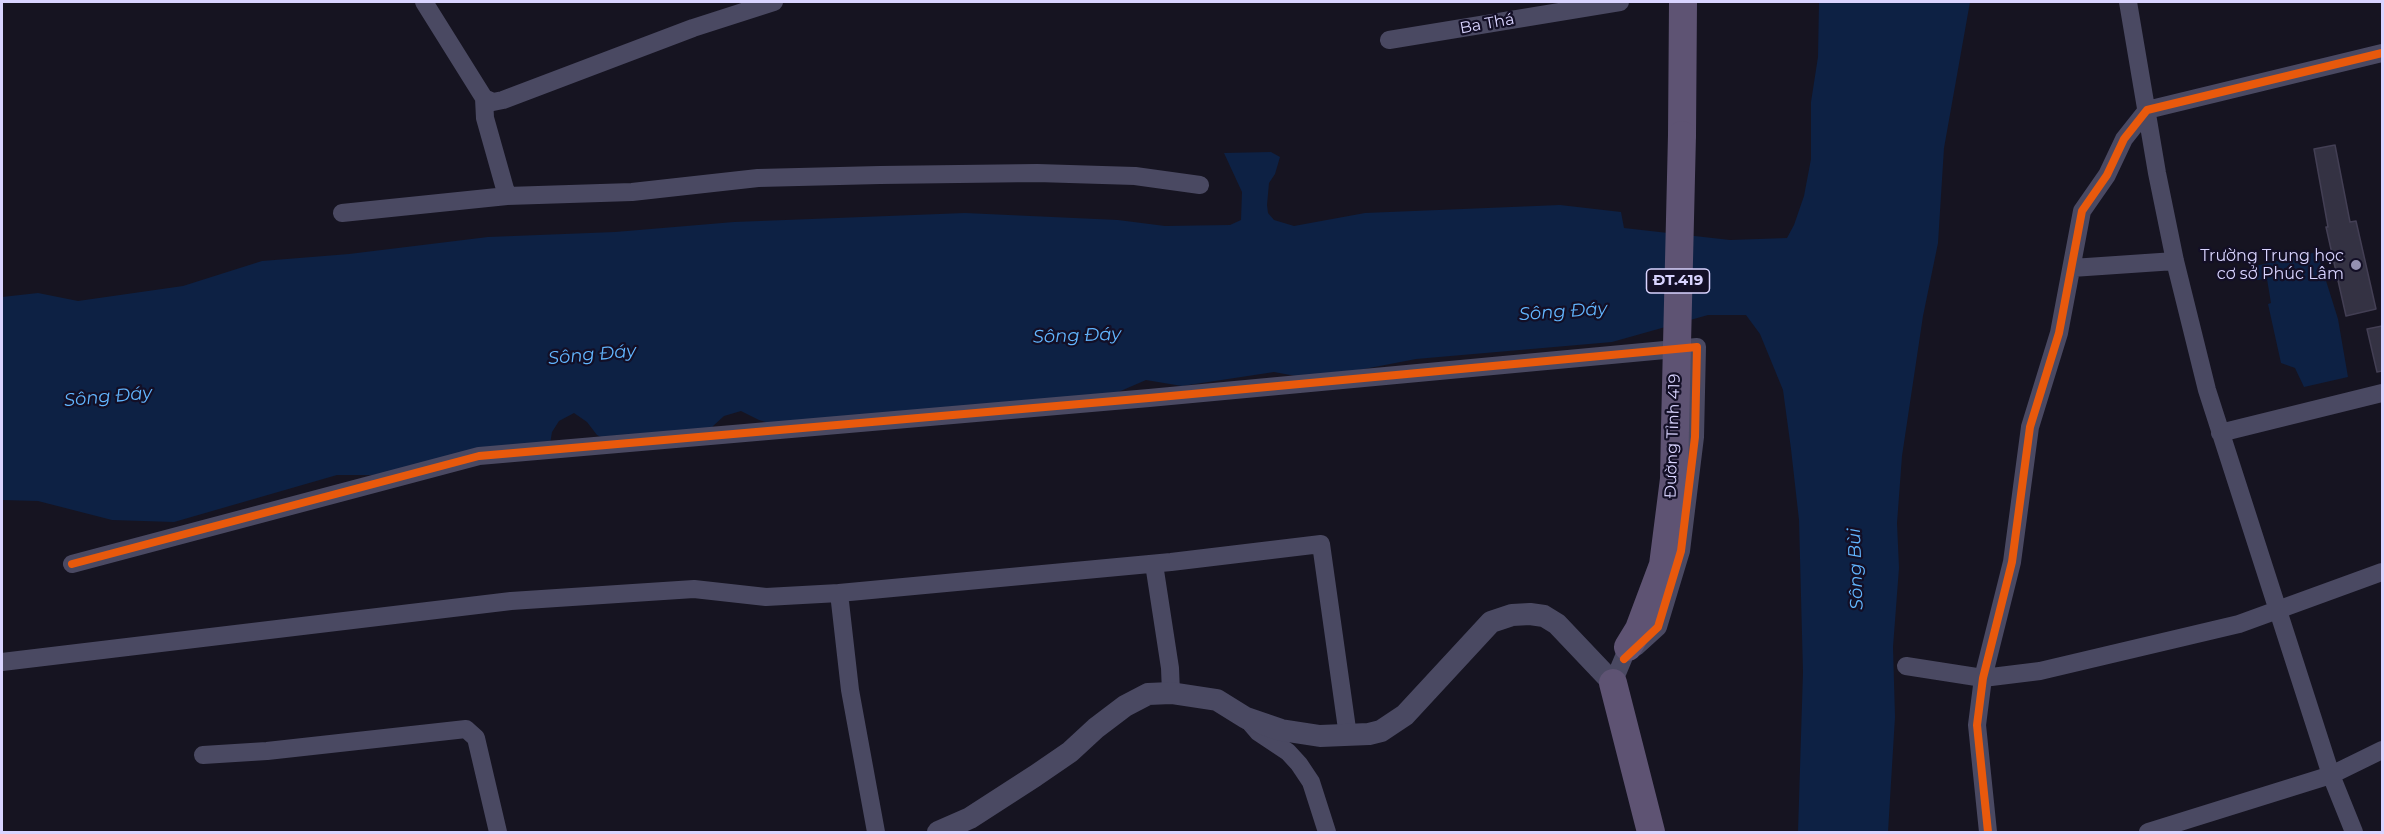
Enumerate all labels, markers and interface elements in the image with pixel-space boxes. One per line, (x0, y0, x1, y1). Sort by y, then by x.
street label: Ba Thá (1458, 10, 1516, 38)
place label: Trường Trung học cơ sở Phúc Lâm (2200, 246, 2344, 284)
marker: Trường Trung học cơ sở Phúc Lâm (2349, 258, 2363, 272)
road number: ĐT.419 (1646, 269, 1710, 293)
water label: Sông Đáy (1518, 298, 1608, 326)
water label: Sông Đáy (1032, 324, 1122, 348)
water label: Sông Đáy (547, 340, 637, 370)
street label: Đường Tỉnh 419 (1661, 373, 1685, 499)
water label: Sông Đáy (63, 382, 153, 412)
water label: Sông Bùi (1844, 528, 1868, 610)

